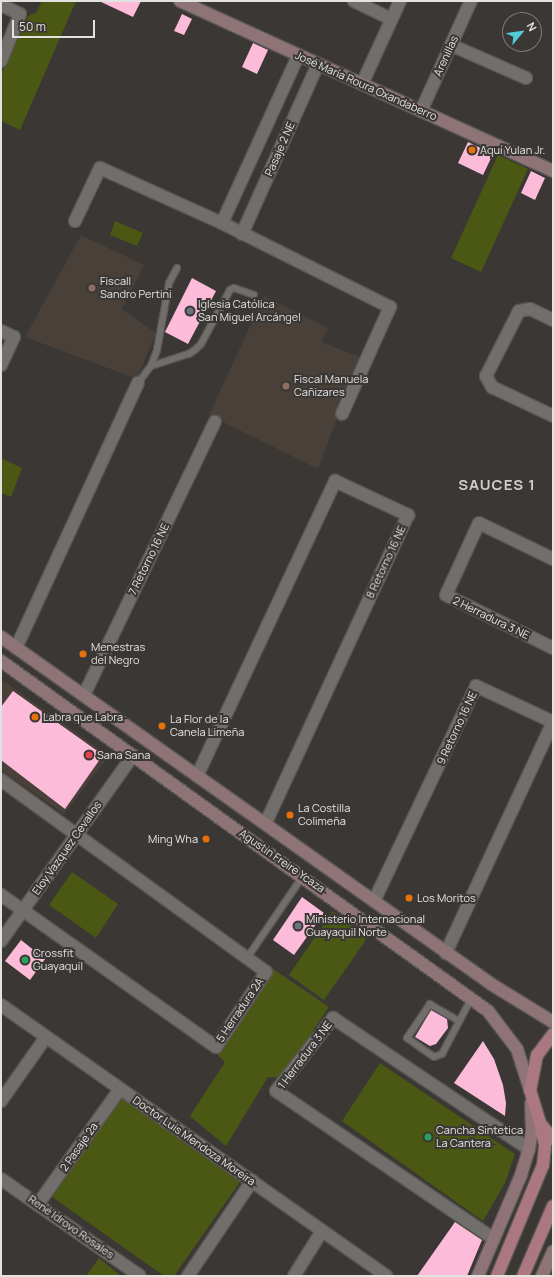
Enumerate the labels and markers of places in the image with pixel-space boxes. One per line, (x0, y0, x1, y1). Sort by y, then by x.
place label: Aquí Yulan Jr. (480, 143, 545, 157)
marker: Aquí Yulan Jr. (467, 145, 477, 155)
place label: Fiscall Sandro Pertini (100, 275, 172, 301)
marker: Fiscall Sandro Pertini (87, 283, 97, 293)
place label: Iglesia Católica San Miguel Arcángel (198, 298, 301, 324)
marker: Iglesia Católica San Miguel Arcángel (185, 306, 195, 316)
place label: Fiscal Manuela Cañizares (294, 373, 368, 399)
marker: Fiscal Manuela Cañizares (281, 381, 291, 391)
place label: Menestras del Negro (91, 641, 145, 667)
marker: Menestras del Negro (78, 649, 88, 659)
place label: Labra que Labra (43, 710, 123, 724)
marker: Labra que Labra (30, 712, 40, 722)
place label: La Flor de la Canela Limeña (170, 713, 244, 739)
marker: La Flor de la Canela Limeña (157, 721, 167, 731)
place label: Sana Sana (97, 748, 150, 762)
marker: Sana Sana (84, 750, 94, 760)
place label: La Costilla Colimeña (298, 802, 350, 828)
marker: La Costilla Colimeña (285, 810, 295, 820)
place label: Ming Wha (148, 832, 198, 846)
marker: Ming Wha (201, 834, 211, 844)
place label: Los Moritos (417, 891, 476, 905)
marker: Los Moritos (404, 893, 414, 903)
place label: Ministerio Internacional Guayaquil Norte (306, 913, 425, 939)
marker: Ministerio Internacional Guayaquil Norte (293, 921, 303, 931)
place label: Crossfit Guayaquil (33, 947, 83, 973)
marker: Crossfit Guayaquil (20, 955, 30, 965)
place label: Cancha Sintetica La Cantera (436, 1124, 523, 1150)
marker: Cancha Sintetica La Cantera (423, 1132, 433, 1142)

